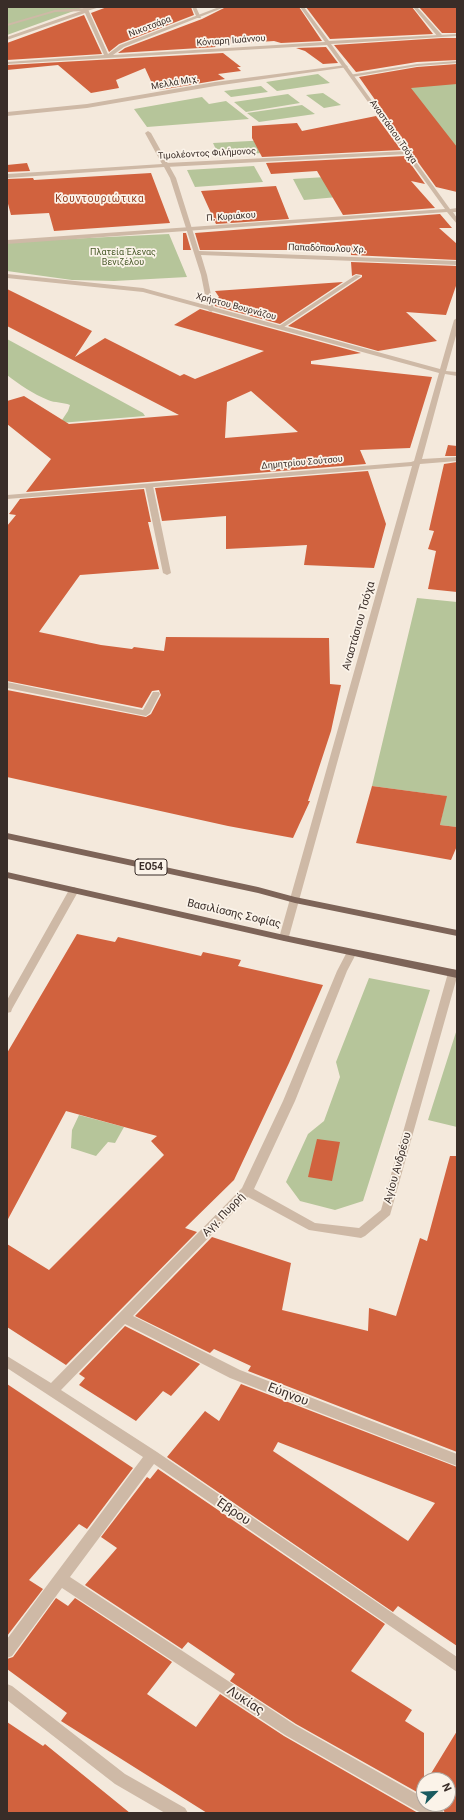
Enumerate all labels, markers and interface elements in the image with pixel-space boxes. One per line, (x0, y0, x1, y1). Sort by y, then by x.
street label: Νικοτσάρα (127, 14, 173, 40)
street label: Κόνιαρη Ιωάννου (196, 33, 266, 49)
street label: Μελλά Μιχ. (150, 73, 200, 93)
street label: Αναστάσιου Τσόχα (367, 98, 419, 166)
street label: Τιμoλέοντος Φιλήμονος (158, 146, 256, 162)
district label: Κουντουριώτικα (55, 193, 145, 205)
street label: Π. Κυριάκου (206, 210, 256, 224)
street label: Παπαδόπουλου Χρ. (288, 242, 366, 256)
park label: Πλατεία Έλενας Βενιζέλου (90, 248, 156, 269)
street label: Χρήστου Βουρνάζου (195, 291, 277, 323)
street label: Δημητρίου Σούτσου (261, 454, 343, 472)
street label: Αναστάσιου Τσόχα (340, 580, 378, 672)
road number: ΕΟ54 (135, 859, 167, 875)
street label: Βασιλίσσης Σοφίας (186, 897, 282, 931)
street label: Αγίου Ανδρέου (381, 1131, 415, 1205)
street label: Αγγ. Πυρρή (200, 1190, 248, 1240)
street label: Εύηνου (265, 1380, 311, 1410)
street label: Έβρου (213, 1495, 253, 1529)
street label: Λυκίας (223, 1683, 267, 1719)
north arrow (416, 1772, 456, 1812)
text: N (439, 1781, 454, 1794)

